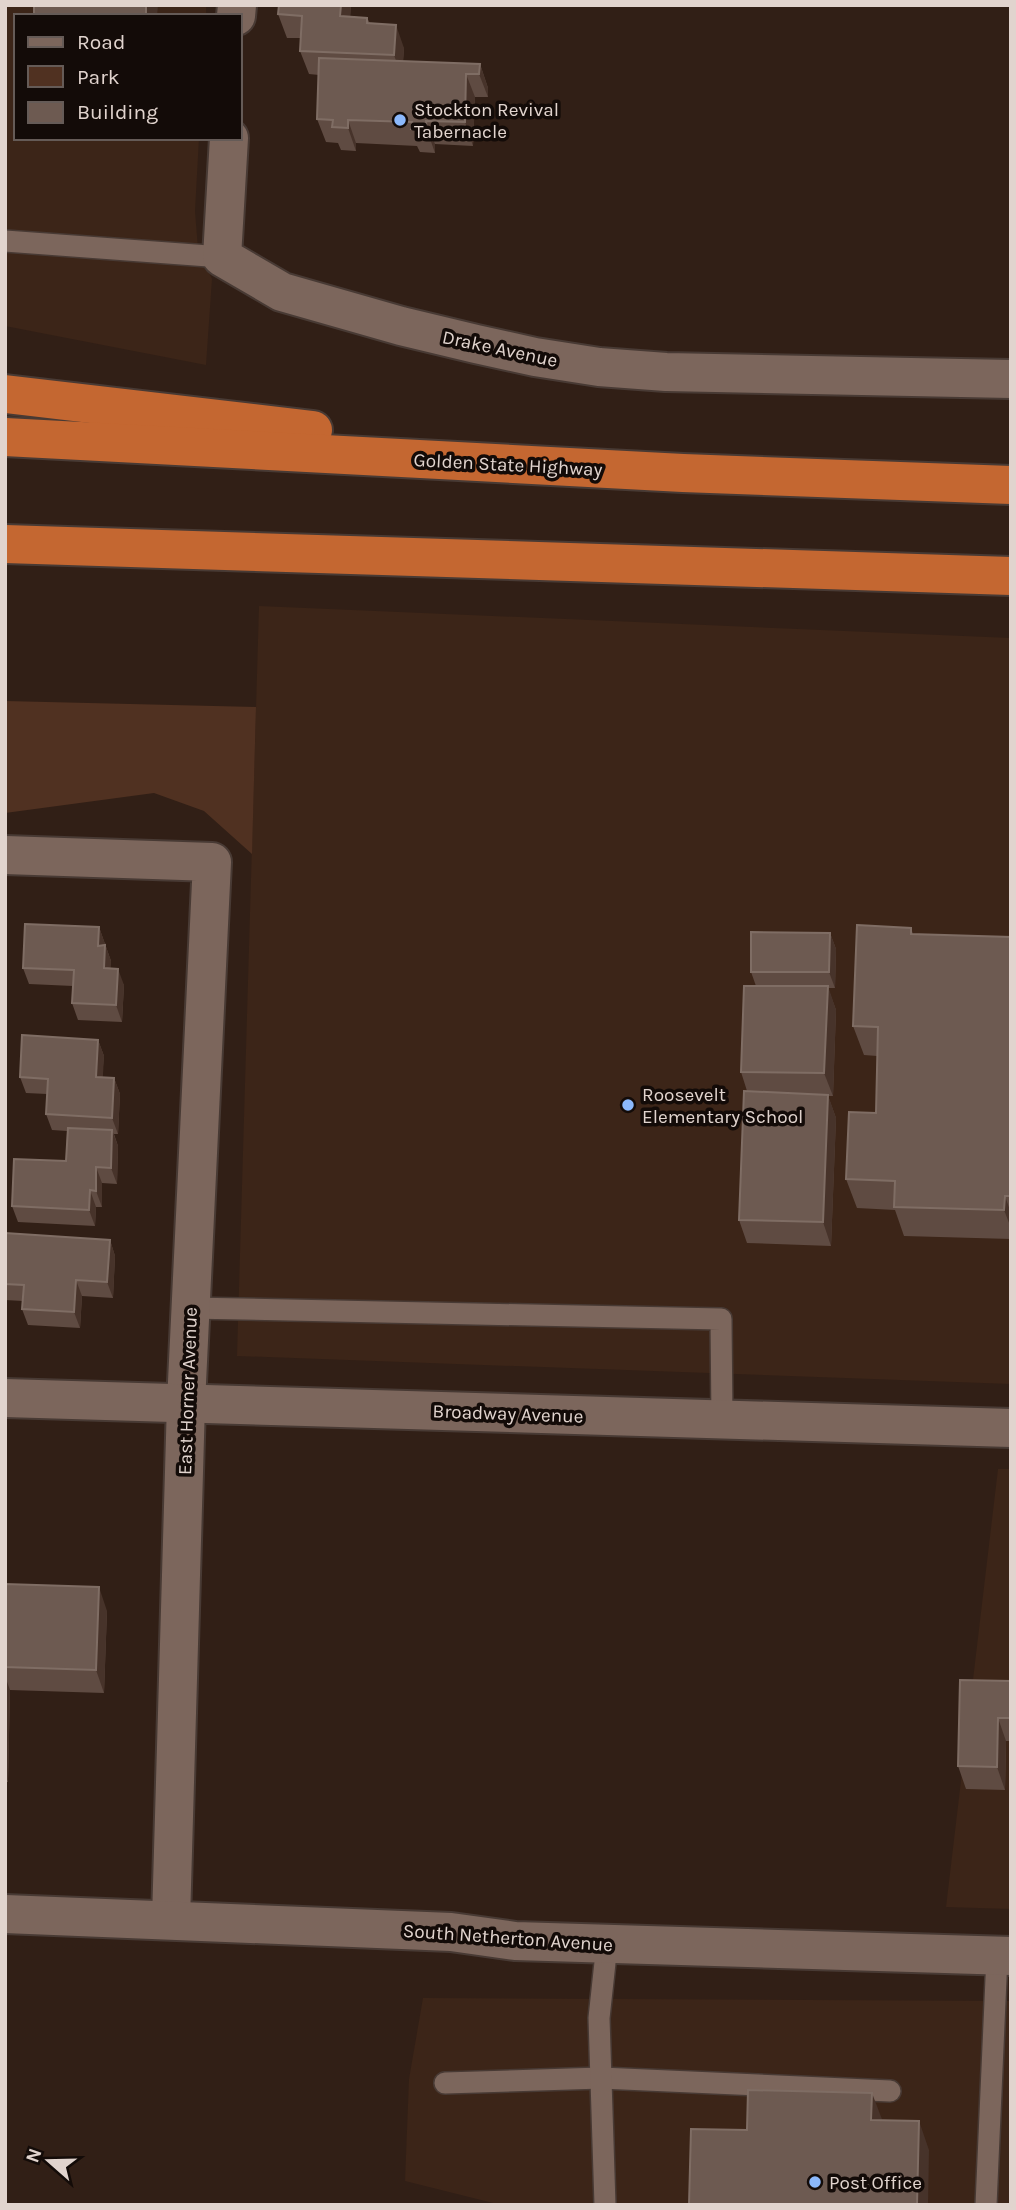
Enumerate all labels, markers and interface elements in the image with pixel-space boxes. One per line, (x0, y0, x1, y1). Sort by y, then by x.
legend (14, 14, 242, 140)
text: Road (77, 30, 125, 54)
text: Park (77, 65, 120, 89)
place label: Stockton Revival Tabernacle (414, 99, 559, 143)
text: Building (77, 100, 158, 124)
marker: Stockton Revival Tabernacle (392, 112, 408, 128)
street label: Drake Avenue (440, 326, 559, 372)
street label: Golden State Highway (413, 449, 603, 481)
place label: Roosevelt Elementary School (642, 1084, 803, 1128)
marker: Roosevelt Elementary School (620, 1097, 636, 1113)
street label: East Horner Avenue (174, 1307, 202, 1475)
street label: Broadway Avenue (432, 1400, 584, 1428)
street label: South Netherton Avenue (402, 1920, 614, 1956)
north arrow (14, 2126, 84, 2196)
text: N (21, 2145, 47, 2166)
place label: Post Office (829, 2172, 922, 2194)
marker: Post Office (807, 2174, 823, 2190)

